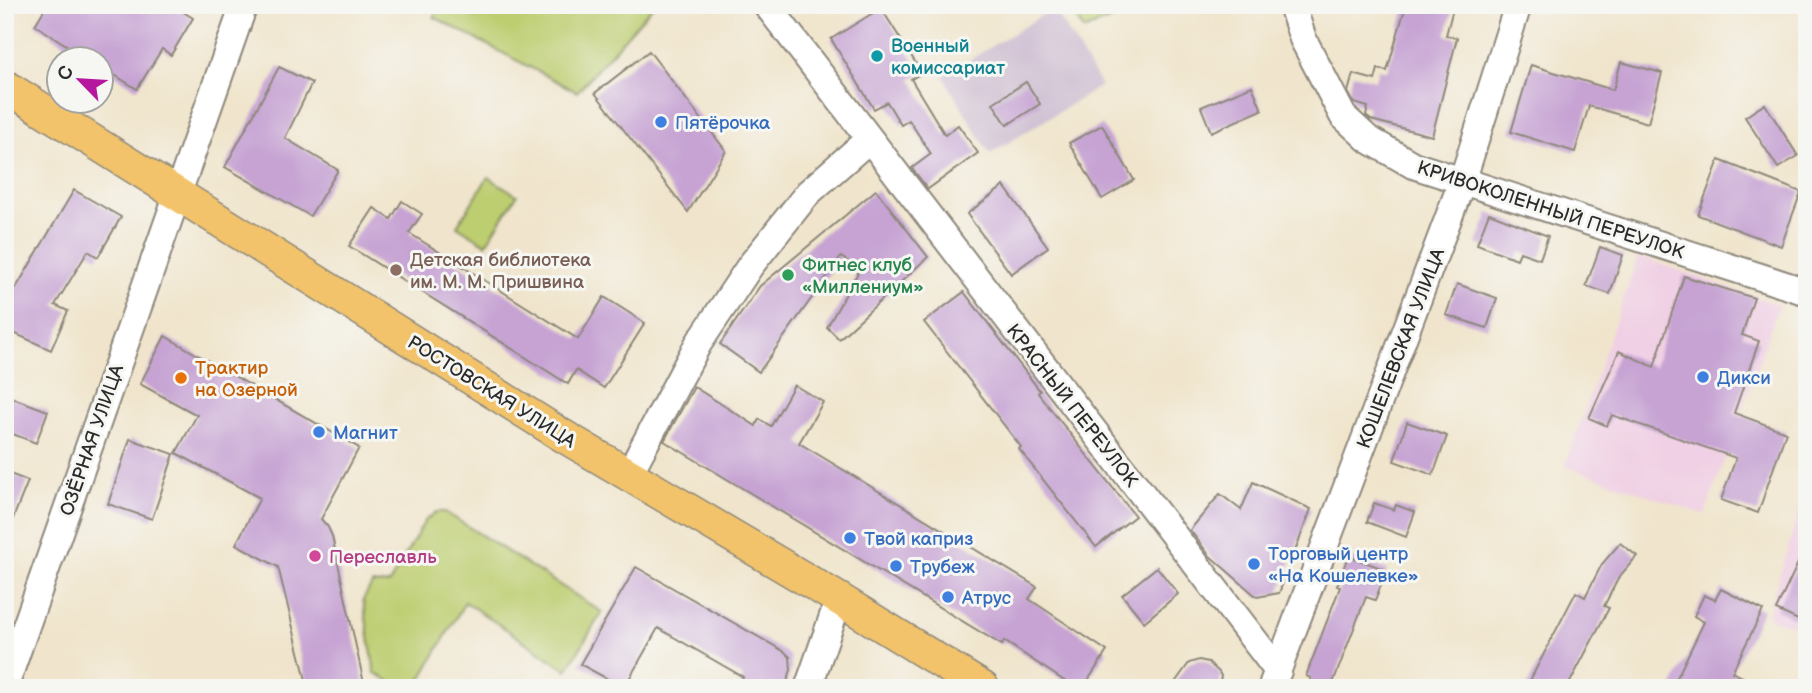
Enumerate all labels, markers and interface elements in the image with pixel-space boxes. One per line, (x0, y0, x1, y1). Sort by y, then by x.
place label: Военный комиссариат (891, 35, 1005, 80)
north arrow (46, 46, 116, 116)
marker: Военный комиссариат (869, 48, 885, 64)
text: С (53, 63, 79, 84)
place label: Пятёрочка (675, 112, 770, 135)
marker: Пятёрочка (653, 114, 669, 130)
street label: КРИВОКОЛЕННЫЙ ПЕРЕУЛОК (1414, 156, 1688, 265)
street label: КОШЕЛЕВСКАЯ УЛИЦА (1353, 245, 1450, 452)
place label: Детская библиотека им. М. М. Пришвина (410, 249, 591, 294)
place label: Фитнес клуб «Миллениум» (802, 254, 924, 299)
marker: Детская библиотека им. М. М. Пришвина (388, 262, 404, 278)
marker: Фитнес клуб «Миллениум» (780, 267, 796, 283)
street label: КРАСНЫЙ ПЕРЕУЛОК (1001, 320, 1143, 493)
street label: РОСТОВСКАЯ УЛИЦА (403, 331, 580, 454)
place label: Трактир на Озерной (195, 357, 298, 402)
street label: ОЗЁРНАЯ УЛИЦА (56, 361, 129, 519)
place label: Дикси (1717, 367, 1771, 390)
marker: Дикси (1695, 369, 1711, 385)
marker: Трактир на Озерной (173, 370, 189, 386)
place label: Магнит (333, 422, 398, 445)
marker: Магнит (311, 424, 327, 440)
place label: Твой каприз (864, 528, 973, 551)
marker: Твой каприз (842, 530, 858, 546)
place label: Торговый центр «На Кошелевке» (1268, 543, 1418, 588)
place label: Переславль (329, 546, 437, 569)
marker: Переславль (307, 548, 323, 564)
place label: Трубеж (910, 556, 976, 579)
marker: Торговый центр «На Кошелевке» (1246, 556, 1262, 572)
marker: Трубеж (888, 558, 904, 574)
place label: Атрус (961, 587, 1012, 610)
marker: Атрус (940, 589, 956, 605)

